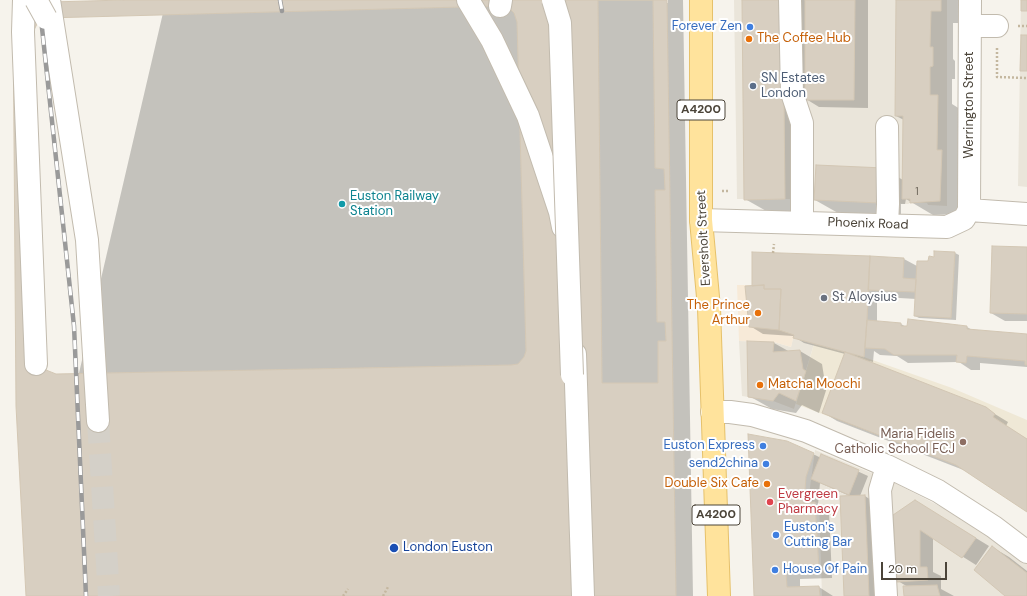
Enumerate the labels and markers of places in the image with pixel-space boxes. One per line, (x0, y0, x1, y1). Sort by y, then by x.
place label: Forever Zen (672, 19, 742, 35)
marker: Forever Zen (745, 22, 755, 32)
place label: The Coffee Hub (757, 31, 851, 47)
marker: The Coffee Hub (744, 34, 754, 44)
place label: SN Estates London (761, 71, 825, 102)
marker: SN Estates London (748, 81, 758, 91)
place label: Euston Railway Station (350, 189, 439, 220)
marker: Euston Railway Station (337, 199, 347, 209)
place label: St Aloysius (832, 290, 897, 306)
marker: St Aloysius (819, 293, 829, 303)
place label: The Prince Arthur (687, 298, 750, 329)
marker: The Prince Arthur (753, 308, 763, 318)
place label: Matcha Moochi (768, 377, 861, 393)
marker: Matcha Moochi (755, 380, 765, 390)
place label: Maria Fidelis Catholic School FCJ (835, 427, 955, 458)
marker: Maria Fidelis Catholic School FCJ (958, 437, 968, 447)
place label: Euston Express (663, 438, 755, 454)
marker: Euston Express (758, 441, 768, 451)
place label: send2china (689, 456, 758, 472)
marker: send2china (761, 459, 771, 469)
place label: Double Six Cafe (665, 476, 759, 492)
marker: Double Six Cafe (762, 479, 772, 489)
place label: Evergreen Pharmacy (778, 487, 838, 518)
marker: Evergreen Pharmacy (765, 497, 775, 507)
place label: Eustonʼs Cutting Bar (784, 520, 852, 551)
marker: Eustonʼs Cutting Bar (771, 530, 781, 540)
place label: London Euston (403, 540, 493, 556)
marker: London Euston (388, 542, 400, 554)
place label: House Of Pain (783, 562, 867, 578)
marker: House Of Pain (770, 565, 780, 575)

